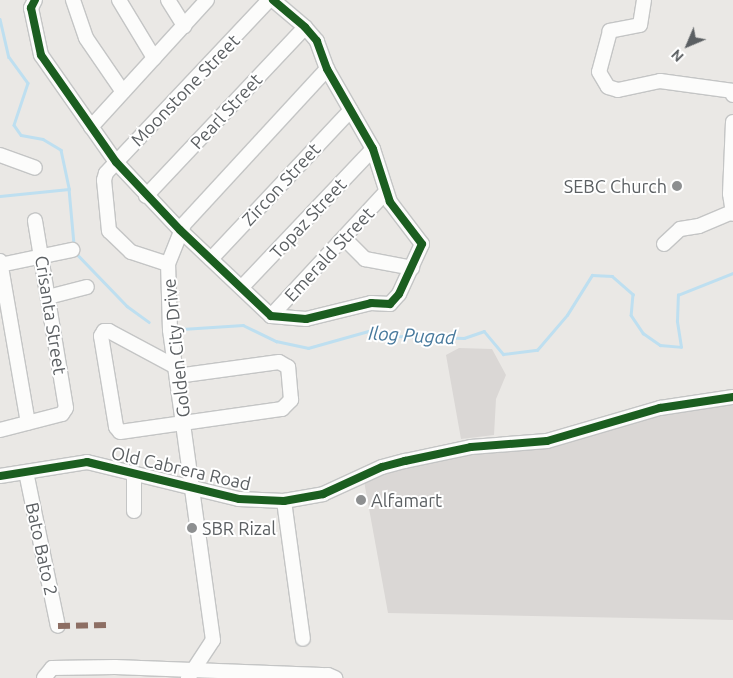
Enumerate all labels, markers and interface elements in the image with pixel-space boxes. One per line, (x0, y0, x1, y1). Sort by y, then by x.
north arrow (663, 20, 713, 70)
street label: Moonstone Street (126, 30, 244, 150)
text: N (668, 46, 687, 65)
street label: Pearl Street (186, 69, 266, 153)
street label: Zircon Street (237, 138, 325, 230)
street label: Topaz Street (265, 173, 351, 263)
place label: SEBC Church (564, 175, 667, 197)
marker: SEBC Church (671, 180, 683, 192)
street label: Emerald Street (280, 202, 378, 306)
street label: Crisanta Street (31, 254, 71, 376)
street label: Golden City Drive (158, 277, 194, 419)
water label: Ilog Pugad (368, 322, 456, 350)
street label: Old Cabrera Road (109, 441, 253, 495)
place label: Alfamart (371, 489, 442, 511)
marker: Alfamart (355, 494, 367, 506)
street label: Bato Bato 2 (22, 500, 62, 598)
place label: SBR Rizal (202, 517, 276, 539)
marker: SBR Rizal (186, 522, 198, 534)

